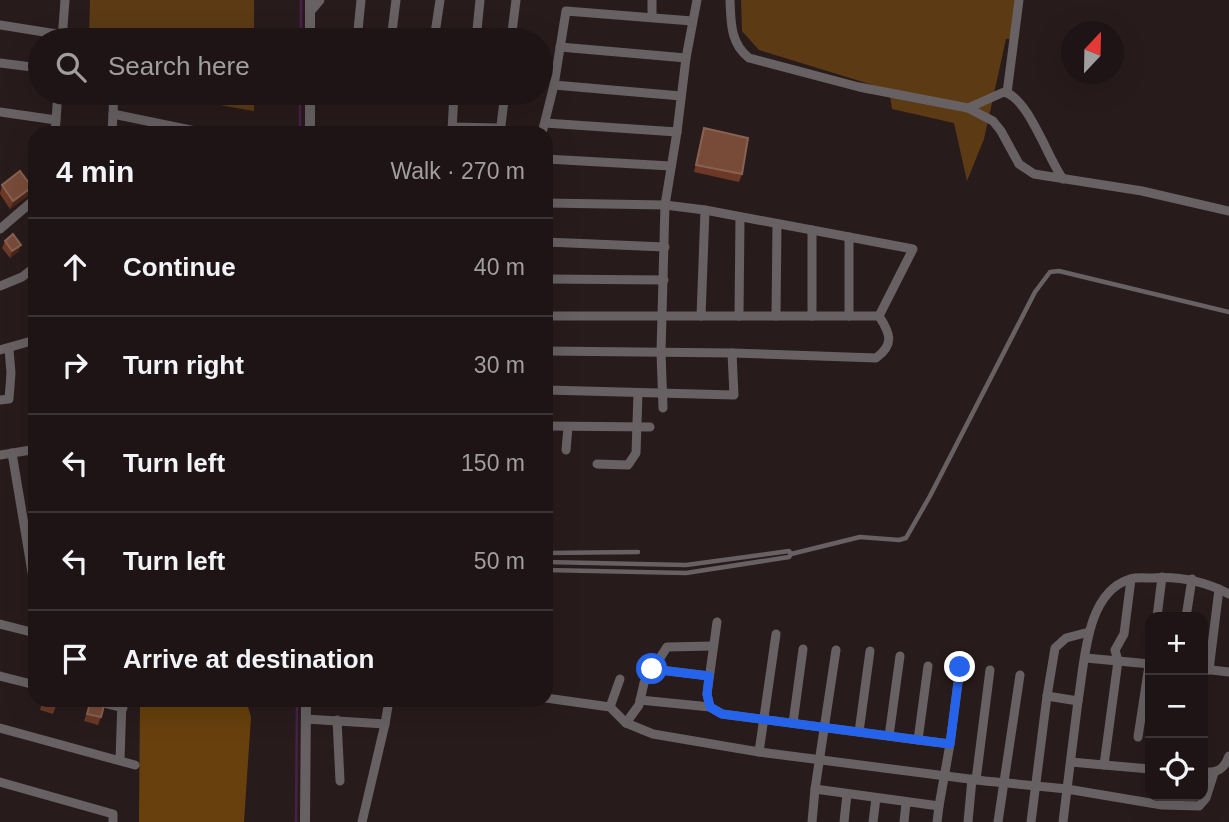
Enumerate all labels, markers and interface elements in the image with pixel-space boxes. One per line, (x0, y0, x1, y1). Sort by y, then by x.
north arrow (1061, 21, 1124, 84)
search box (28, 28, 553, 105)
icon: search (52, 48, 90, 86)
text: Search here (108, 51, 250, 81)
text: 4 min (56, 155, 134, 188)
text: Walk · 270 m (390, 158, 525, 184)
icon: ahead (56, 248, 94, 286)
text: Continue (123, 252, 236, 282)
text: 40 m (474, 254, 525, 280)
icon: right (56, 346, 94, 384)
text: Turn right (123, 350, 244, 380)
text: 30 m (474, 352, 525, 378)
icon: left (56, 444, 94, 482)
text: Turn left (123, 448, 225, 478)
text: 150 m (461, 450, 525, 476)
icon: left (56, 542, 94, 580)
text: Turn left (123, 546, 225, 576)
text: 50 m (474, 548, 525, 574)
map controls (1145, 612, 1208, 801)
button: + (1145, 612, 1208, 675)
icon: arrive (56, 640, 94, 678)
text: Arrive at destination (123, 644, 374, 674)
route end (944, 651, 975, 682)
route start (636, 653, 667, 684)
button: − (1145, 675, 1208, 738)
button: locate (1145, 738, 1208, 801)

